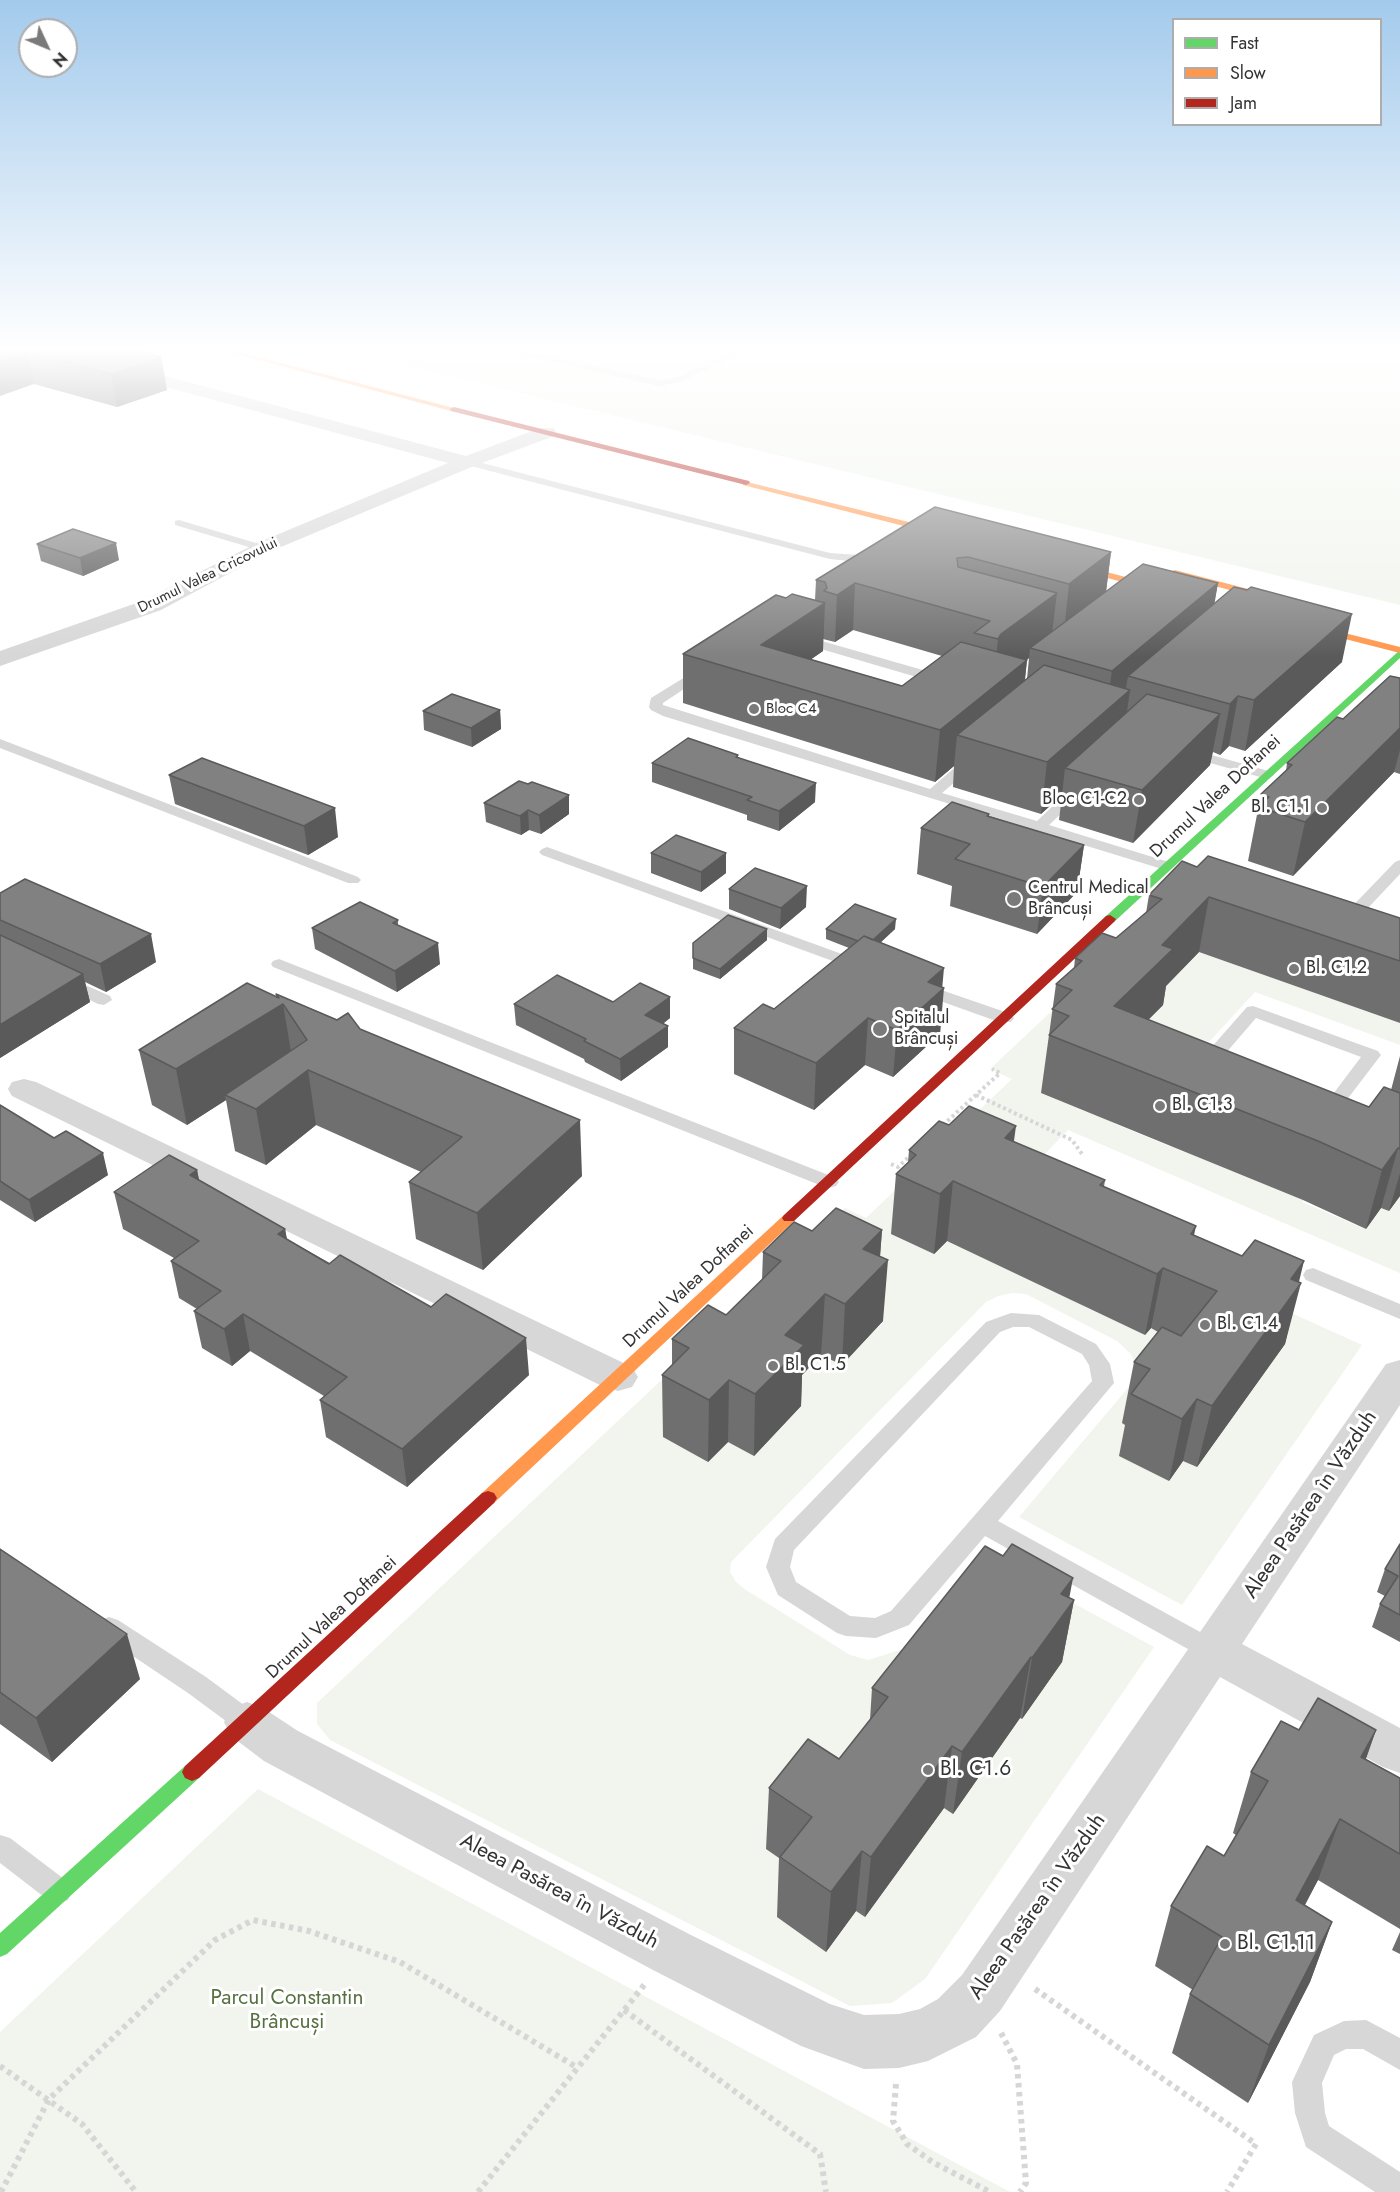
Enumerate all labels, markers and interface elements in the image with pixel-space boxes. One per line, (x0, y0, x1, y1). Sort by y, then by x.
north arrow (18, 18, 78, 78)
legend (1172, 18, 1382, 126)
text: Fast (1230, 30, 1259, 56)
text: N (47, 47, 73, 72)
text: Slow (1230, 60, 1266, 86)
text: Jam (1230, 90, 1257, 116)
street label: Drumul Valea Cricovului (135, 534, 281, 618)
place label: Bloc C4 (766, 700, 817, 718)
marker: Bloc C4 (747, 702, 761, 716)
street label: Drumul Valea Doftanei (1146, 731, 1286, 863)
place label: Bloc C1-C2 (1042, 789, 1127, 811)
marker: Bloc C1-C2 (1132, 793, 1146, 807)
place label: Bl. C1.1 (1251, 797, 1310, 819)
marker: Bl. C1.1 (1315, 801, 1329, 815)
place label: Centrul Medical Brâncuși (1028, 878, 1149, 920)
marker: Centrul Medical Brâncuși (1005, 890, 1023, 908)
place label: Bl. C1.2 (1306, 958, 1367, 980)
marker: Bl. C1.2 (1287, 962, 1301, 976)
place label: Spitalul Brâncuși (894, 1008, 958, 1050)
marker: Spitalul Brâncuși (871, 1020, 889, 1038)
place label: Bl. C1.3 (1172, 1095, 1233, 1117)
marker: Bl. C1.3 (1153, 1099, 1167, 1113)
street label: Drumul Valea Doftanei (619, 1221, 759, 1353)
place label: Bl. C1.4 (1217, 1314, 1278, 1336)
marker: Bl. C1.4 (1198, 1318, 1212, 1332)
place label: Bl. C1.5 (785, 1355, 846, 1377)
marker: Bl. C1.5 (766, 1359, 780, 1373)
street label: Aleea Pasărea în Văzduh (1239, 1406, 1383, 1604)
street label: Drumul Valea Doftanei (262, 1552, 402, 1684)
place label: Bl. C1.6 (940, 1757, 1011, 1783)
marker: Bl. C1.6 (921, 1763, 935, 1777)
street label: Aleea Pasărea în Văzduh (964, 1809, 1112, 2005)
street label: Aleea Pasărea în Văzduh (456, 1829, 662, 1955)
place label: Bl. C1.11 (1237, 1931, 1315, 1957)
marker: Bl. C1.11 (1218, 1937, 1232, 1951)
park label: Parcul Constantin Brâncuși (210, 1986, 364, 2036)

